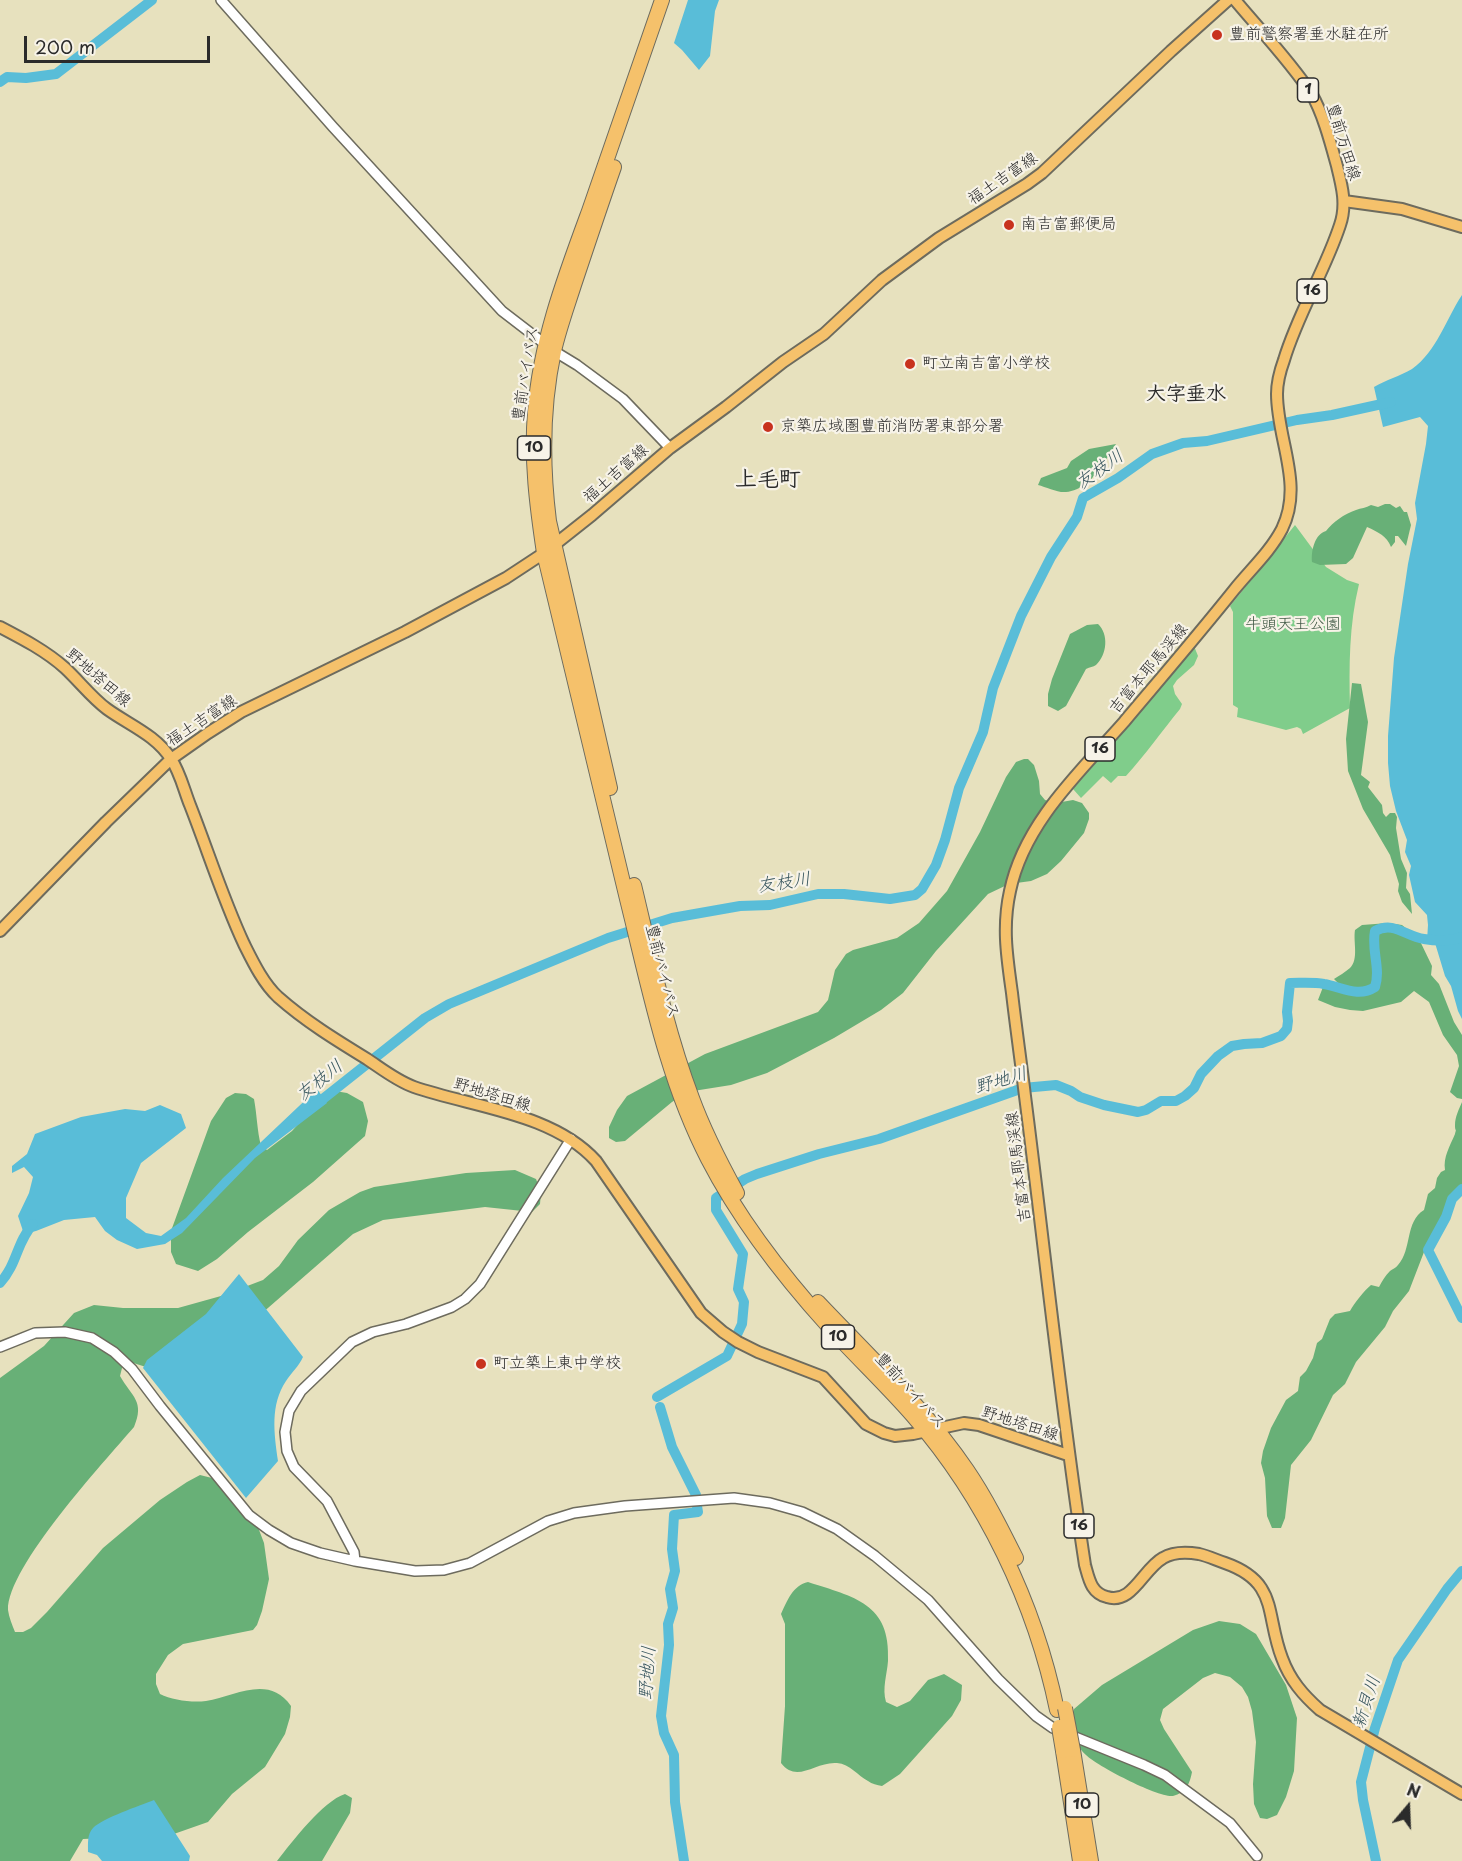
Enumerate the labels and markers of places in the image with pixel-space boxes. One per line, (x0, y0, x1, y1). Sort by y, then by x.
place label: 豊前警察署垂水駐在所 (1229, 25, 1389, 45)
marker: 豊前警察署垂水駐在所 (1210, 28, 1224, 42)
place label: 南吉富郵便局 (1021, 215, 1117, 235)
marker: 南吉富郵便局 (1002, 218, 1016, 232)
place label: 町立南吉富小学校 (922, 354, 1050, 374)
marker: 町立南吉富小学校 (903, 357, 917, 371)
place label: 京築広域圏豊前消防署東部分署 (780, 417, 1004, 437)
marker: 京築広域圏豊前消防署東部分署 (761, 420, 775, 434)
place label: 町立築上東中学校 (493, 1354, 621, 1374)
marker: 町立築上東中学校 (474, 1357, 488, 1371)

